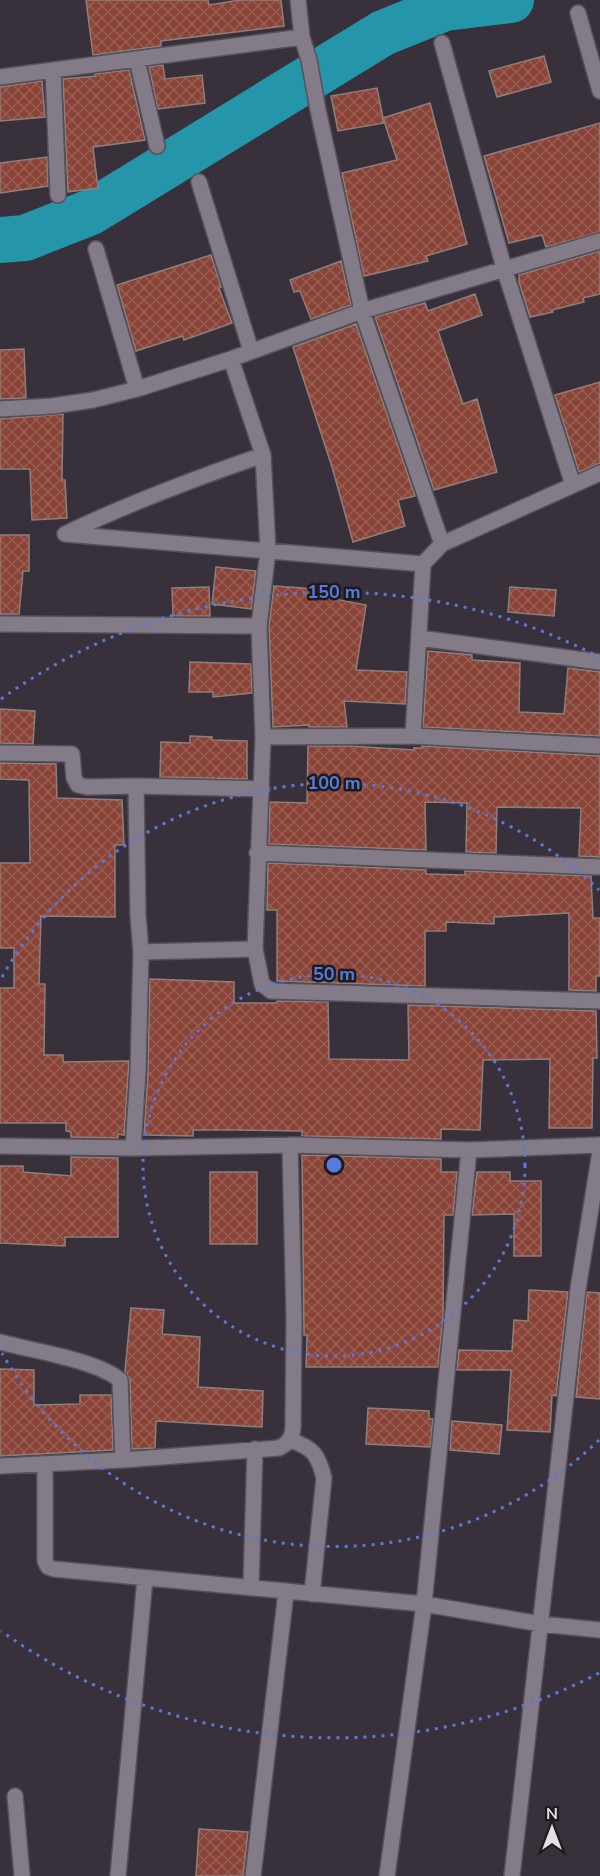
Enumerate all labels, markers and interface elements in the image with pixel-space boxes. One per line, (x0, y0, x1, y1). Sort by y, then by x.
text: 150 m (307, 580, 361, 604)
text: 100 m (307, 771, 361, 795)
text: 50 m (313, 962, 355, 986)
centre of rings (324, 1155, 344, 1175)
north arrow (522, 1798, 582, 1858)
text: N (546, 1803, 558, 1825)

